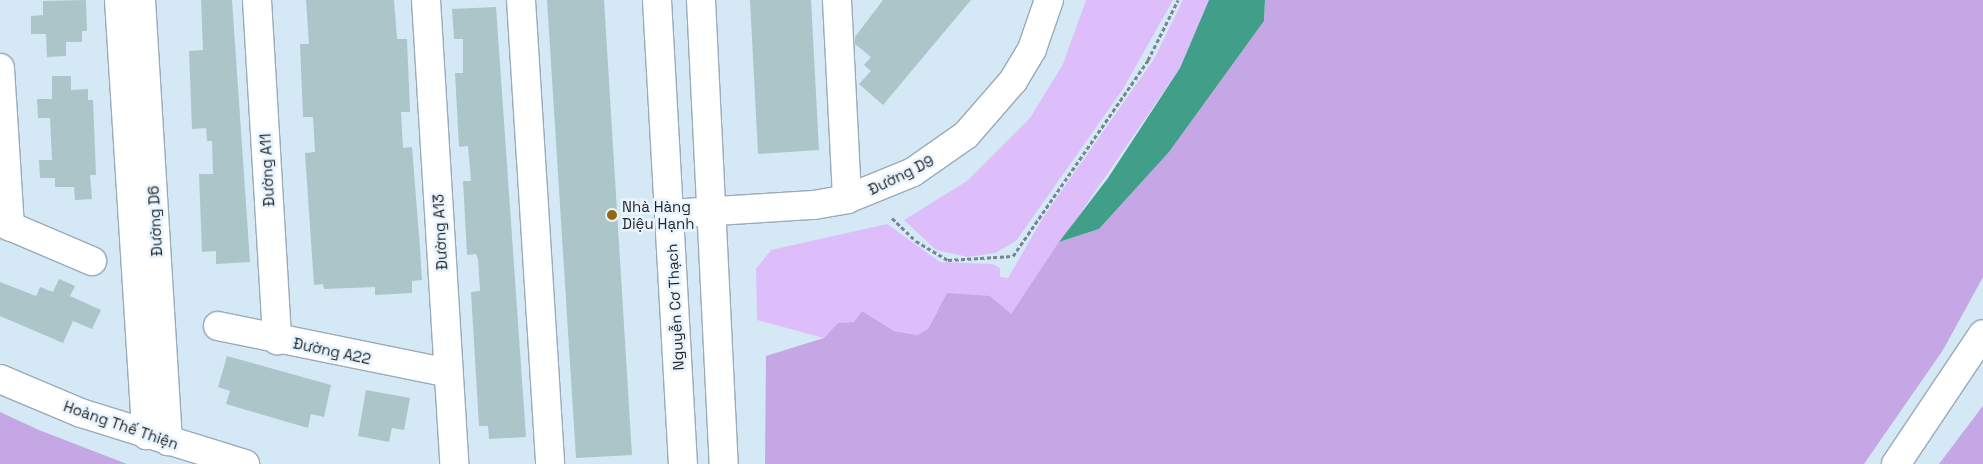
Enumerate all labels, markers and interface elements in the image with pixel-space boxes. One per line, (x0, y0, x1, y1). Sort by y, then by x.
street label: Đường A11 (256, 133, 278, 207)
street label: Đường D9 (865, 151, 937, 199)
street label: Đường D6 (144, 185, 166, 257)
street label: Đường A13 (429, 193, 451, 271)
place label: Nhà Hàng Diệu Hạnh (622, 197, 694, 232)
marker: Nhà Hàng Diệu Hạnh (606, 209, 618, 221)
street label: Nguyễn Cơ Thạch (663, 243, 687, 371)
street label: Đường A22 (291, 334, 373, 368)
street label: Hoàng Thế Thiện (61, 397, 181, 453)

